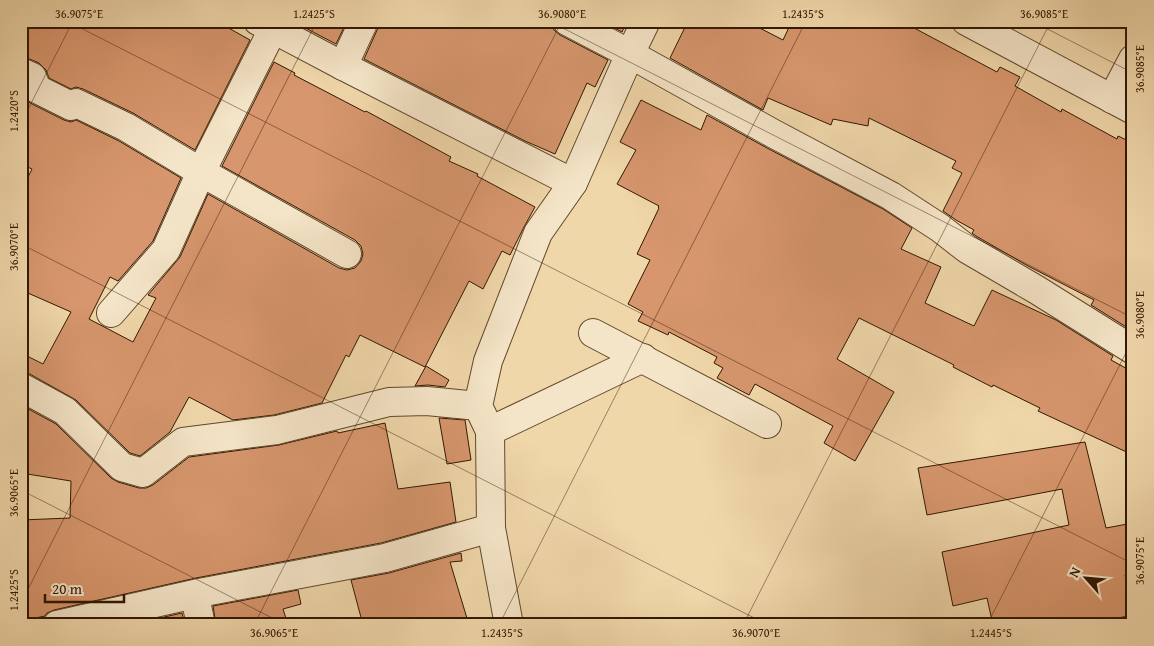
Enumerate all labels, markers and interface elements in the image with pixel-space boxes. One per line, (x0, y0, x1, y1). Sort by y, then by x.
text: 36.9075°E (55, 5, 103, 22)
text: 1.2425°S (293, 5, 335, 22)
text: 36.9080°E (538, 5, 586, 22)
text: 1.2435°S (782, 5, 824, 22)
text: 36.9085°E (1020, 5, 1068, 22)
text: 36.9085°E (1131, 45, 1148, 93)
text: 1.2420°S (5, 90, 22, 132)
text: 36.9070°E (5, 223, 22, 271)
text: 36.9080°E (1131, 291, 1148, 339)
text: 36.9065°E (5, 469, 22, 517)
text: 36.9075°E (1131, 537, 1148, 585)
north arrow (1062, 554, 1112, 604)
text: N (1063, 563, 1086, 581)
text: 1.2425°S (5, 569, 22, 611)
scale bar (45, 571, 124, 603)
text: 20 m (52, 578, 83, 599)
text: 36.9065°E (250, 624, 298, 641)
text: 1.2435°S (481, 624, 523, 641)
text: 36.9070°E (732, 624, 780, 641)
text: 1.2445°S (970, 624, 1012, 641)

